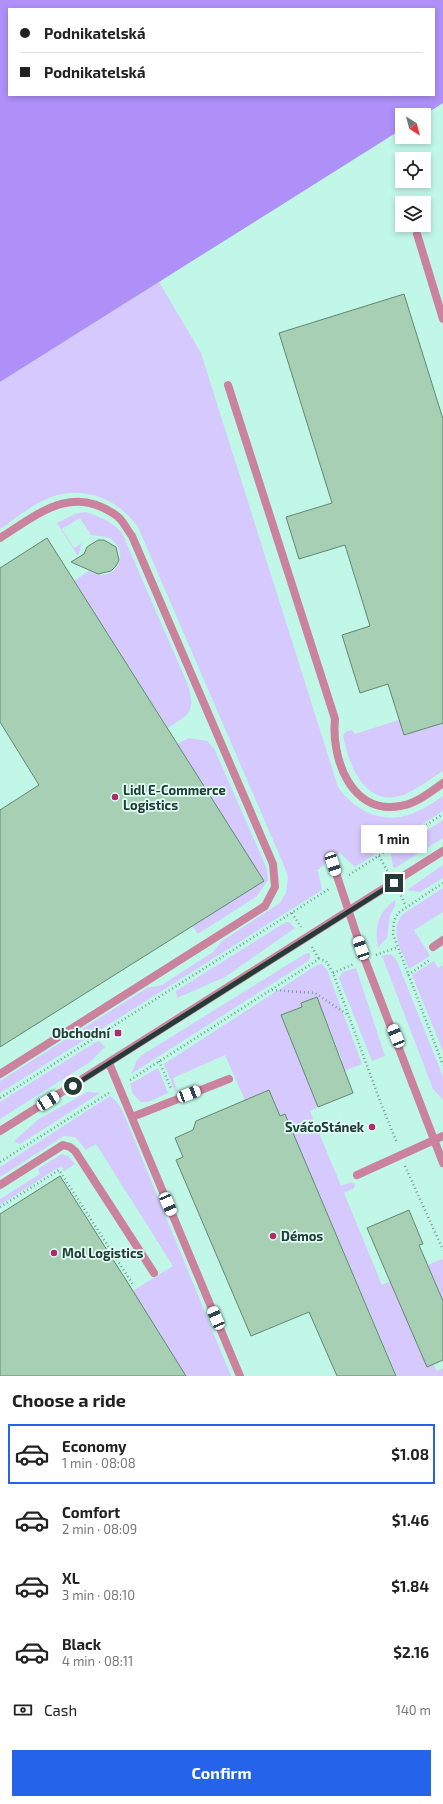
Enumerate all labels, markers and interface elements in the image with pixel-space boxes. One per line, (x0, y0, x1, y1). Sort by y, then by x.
text: Podnikatelská (44, 24, 146, 42)
text: Podnikatelská (44, 63, 146, 81)
north arrow (395, 108, 431, 144)
map controls (395, 108, 431, 232)
button: locate (395, 152, 431, 188)
button: layers (395, 196, 431, 232)
place label: Lidl E-Commerce Logistics (123, 782, 226, 813)
marker: Lidl E-Commerce Logistics (110, 792, 120, 802)
callout: 1 min (361, 825, 427, 853)
text: 1 min (378, 831, 410, 847)
car (324, 851, 342, 877)
route end (385, 874, 403, 892)
car (351, 935, 371, 961)
car (386, 1023, 406, 1049)
place label: Obchodní (52, 1025, 111, 1041)
marker: Obchodní (113, 1028, 123, 1038)
route start (64, 1077, 82, 1095)
car (176, 1084, 202, 1104)
car (35, 1090, 61, 1112)
place label: SváčoStánek (285, 1119, 365, 1135)
marker: SváčoStánek (367, 1122, 377, 1132)
car (158, 1191, 178, 1217)
place label: Démos (281, 1228, 323, 1244)
marker: Démos (268, 1231, 278, 1241)
place label: Mol Logistics (62, 1245, 144, 1261)
marker: Mol Logistics (49, 1248, 59, 1258)
car (206, 1305, 226, 1331)
text: Choose a ride (12, 1389, 126, 1411)
icon: car (14, 1436, 50, 1472)
text: Economy (62, 1437, 127, 1455)
text: $1.08 (391, 1445, 429, 1463)
text: 1 min · 08:08 (62, 1455, 136, 1471)
icon: car (14, 1502, 50, 1538)
text: Comfort (62, 1503, 120, 1521)
text: $1.46 (392, 1511, 429, 1529)
text: 2 min · 08:09 (62, 1521, 137, 1537)
icon: car (14, 1568, 50, 1604)
text: XL (62, 1569, 80, 1587)
text: $1.84 (391, 1577, 429, 1595)
text: 3 min · 08:10 (62, 1587, 135, 1603)
icon: car (14, 1634, 50, 1670)
text: Black (62, 1635, 101, 1653)
text: $2.16 (393, 1643, 429, 1661)
text: 4 min · 08:11 (62, 1653, 133, 1669)
icon: cash (12, 1699, 34, 1721)
text: Cash (44, 1701, 77, 1719)
text: 140 m (396, 1702, 431, 1718)
button: Confirm (12, 1750, 431, 1796)

